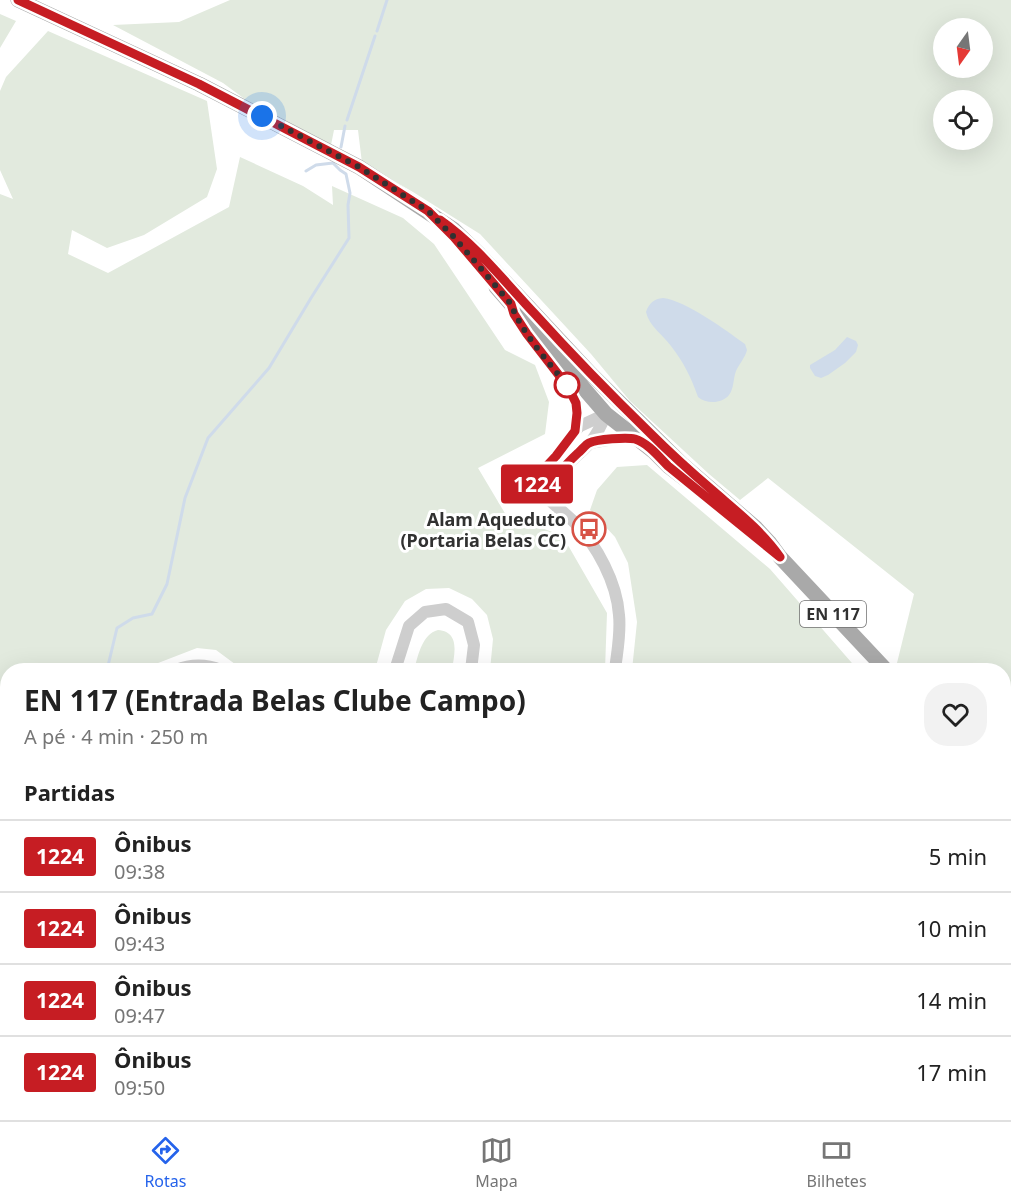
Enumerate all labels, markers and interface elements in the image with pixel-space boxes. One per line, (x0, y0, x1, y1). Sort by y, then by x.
north arrow (933, 18, 993, 78)
map controls (933, 18, 993, 150)
button: locate (933, 90, 993, 150)
your location (247, 101, 277, 131)
unlabelled marker (554, 372, 580, 398)
line badge: 1224 (495, 464, 579, 504)
text: 1224 (513, 470, 561, 498)
place label: Alam Aqueduto (Portaria Belas CC) (401, 507, 566, 552)
bus stop icon: Alam Aqueduto (Portaria Belas CC) (571, 511, 607, 547)
road number: EN 117 (800, 601, 866, 627)
text: EN 117 (Entrada Belas Clube Campo) (24, 681, 526, 719)
button: heart (924, 683, 987, 746)
text: A pé · 4 min · 250 m (24, 723, 208, 750)
text: Partidas (24, 777, 115, 807)
text: Ônibus (114, 828, 192, 858)
text: 5 min (929, 841, 987, 871)
text: 1224 (36, 842, 84, 870)
text: 09:38 (114, 858, 165, 885)
text: Ônibus (114, 900, 192, 930)
text: 10 min (916, 913, 987, 943)
text: 1224 (36, 914, 84, 942)
text: 09:43 (114, 930, 165, 957)
text: Ônibus (114, 972, 192, 1002)
text: 14 min (916, 985, 987, 1015)
text: 1224 (36, 986, 84, 1014)
text: 09:47 (114, 1002, 165, 1029)
text: Ônibus (114, 1044, 192, 1074)
text: 17 min (916, 1057, 987, 1087)
text: 1224 (36, 1058, 84, 1086)
text: 09:50 (114, 1074, 165, 1101)
tab: Rotas (144, 1134, 186, 1192)
tab: Mapa (475, 1134, 518, 1192)
tab: Bilhetes (807, 1134, 867, 1192)

